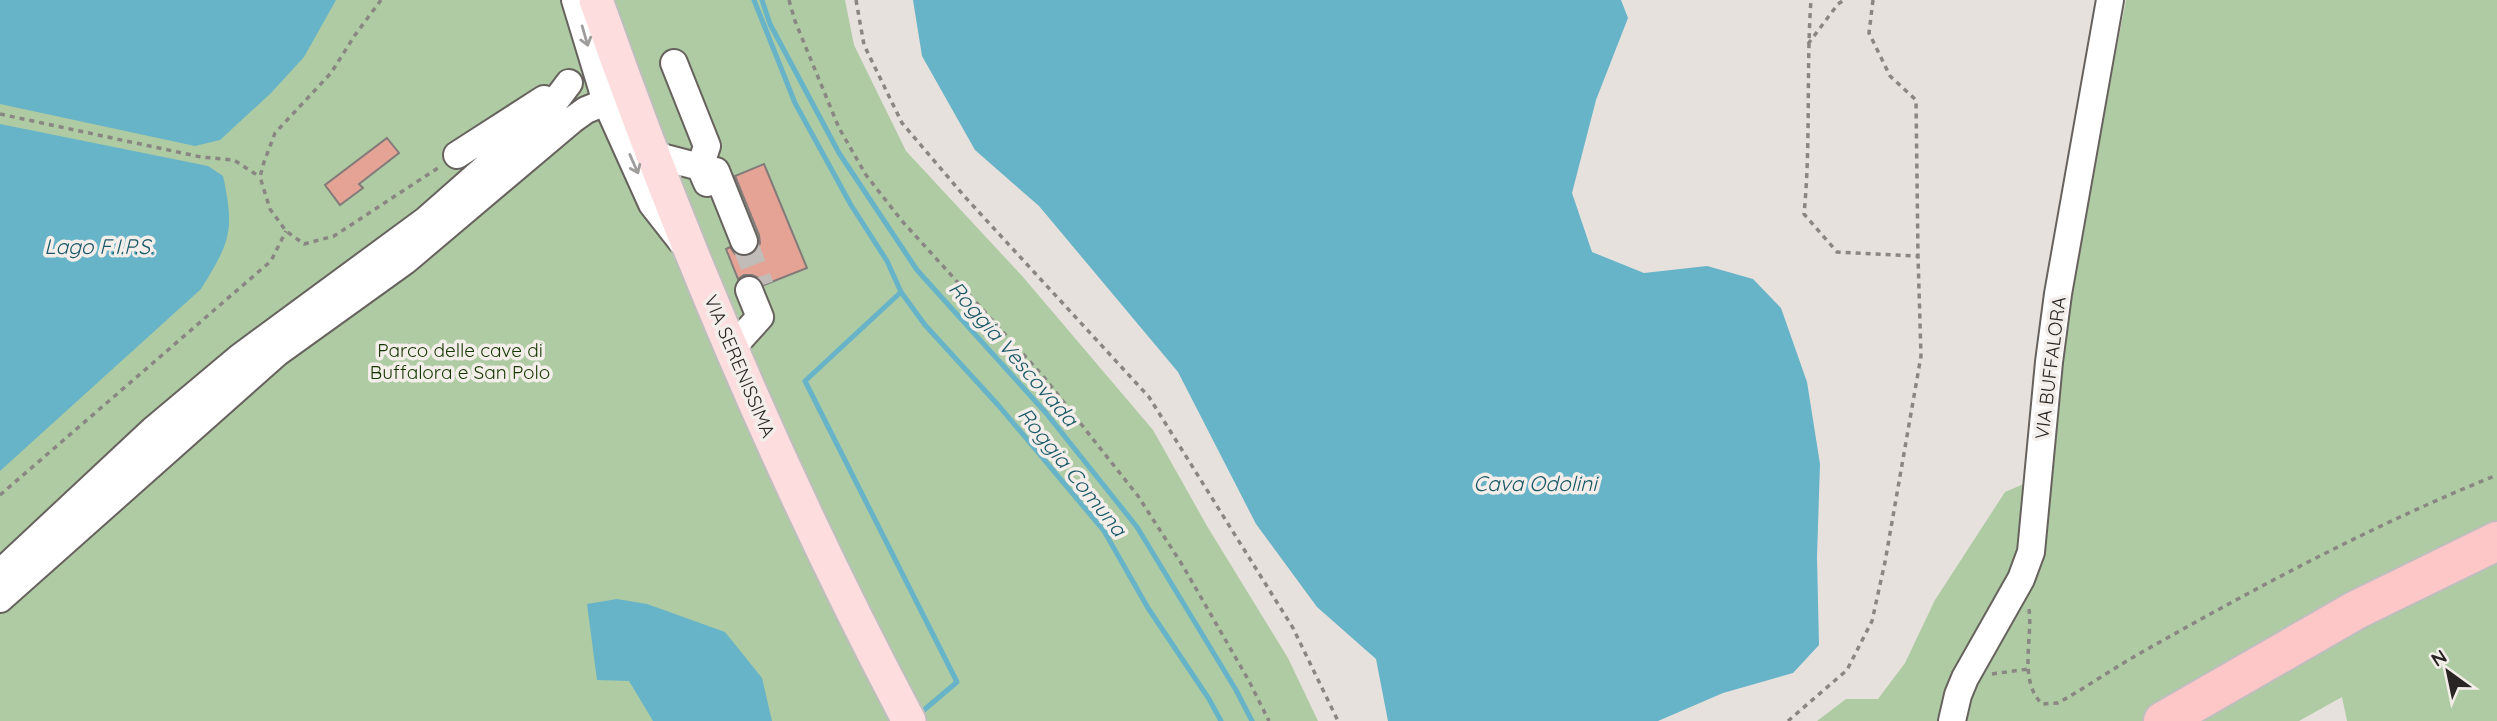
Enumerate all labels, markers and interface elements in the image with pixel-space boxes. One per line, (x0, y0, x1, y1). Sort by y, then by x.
one-way arrow (579, 24, 592, 46)
one-way arrow (628, 153, 641, 175)
water label: Lago F.I.P.S. (44, 233, 154, 259)
water label: Roggia Vescovada (944, 275, 1085, 432)
street label: VIA SERENISSIMA (699, 291, 781, 441)
street label: VIA BUFFALORA (2029, 295, 2071, 441)
park label: Parco delle cave di Buffalora e San Polo (370, 338, 550, 384)
water label: Roggia Comuna (1013, 402, 1133, 542)
water label: Cava Odolini (1473, 470, 1599, 496)
north arrow (2413, 637, 2483, 707)
text: N (2426, 644, 2451, 672)

